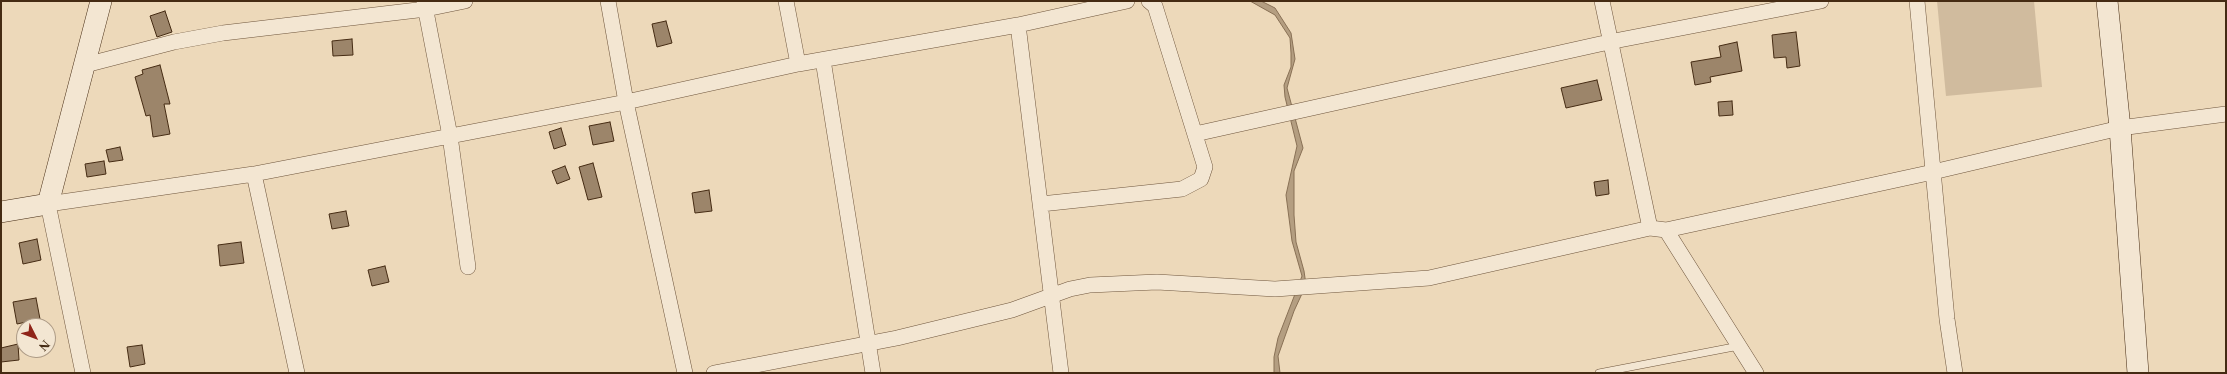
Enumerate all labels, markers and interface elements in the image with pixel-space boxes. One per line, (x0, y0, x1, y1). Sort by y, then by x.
north arrow (16, 318, 56, 358)
text: N (36, 337, 53, 354)

